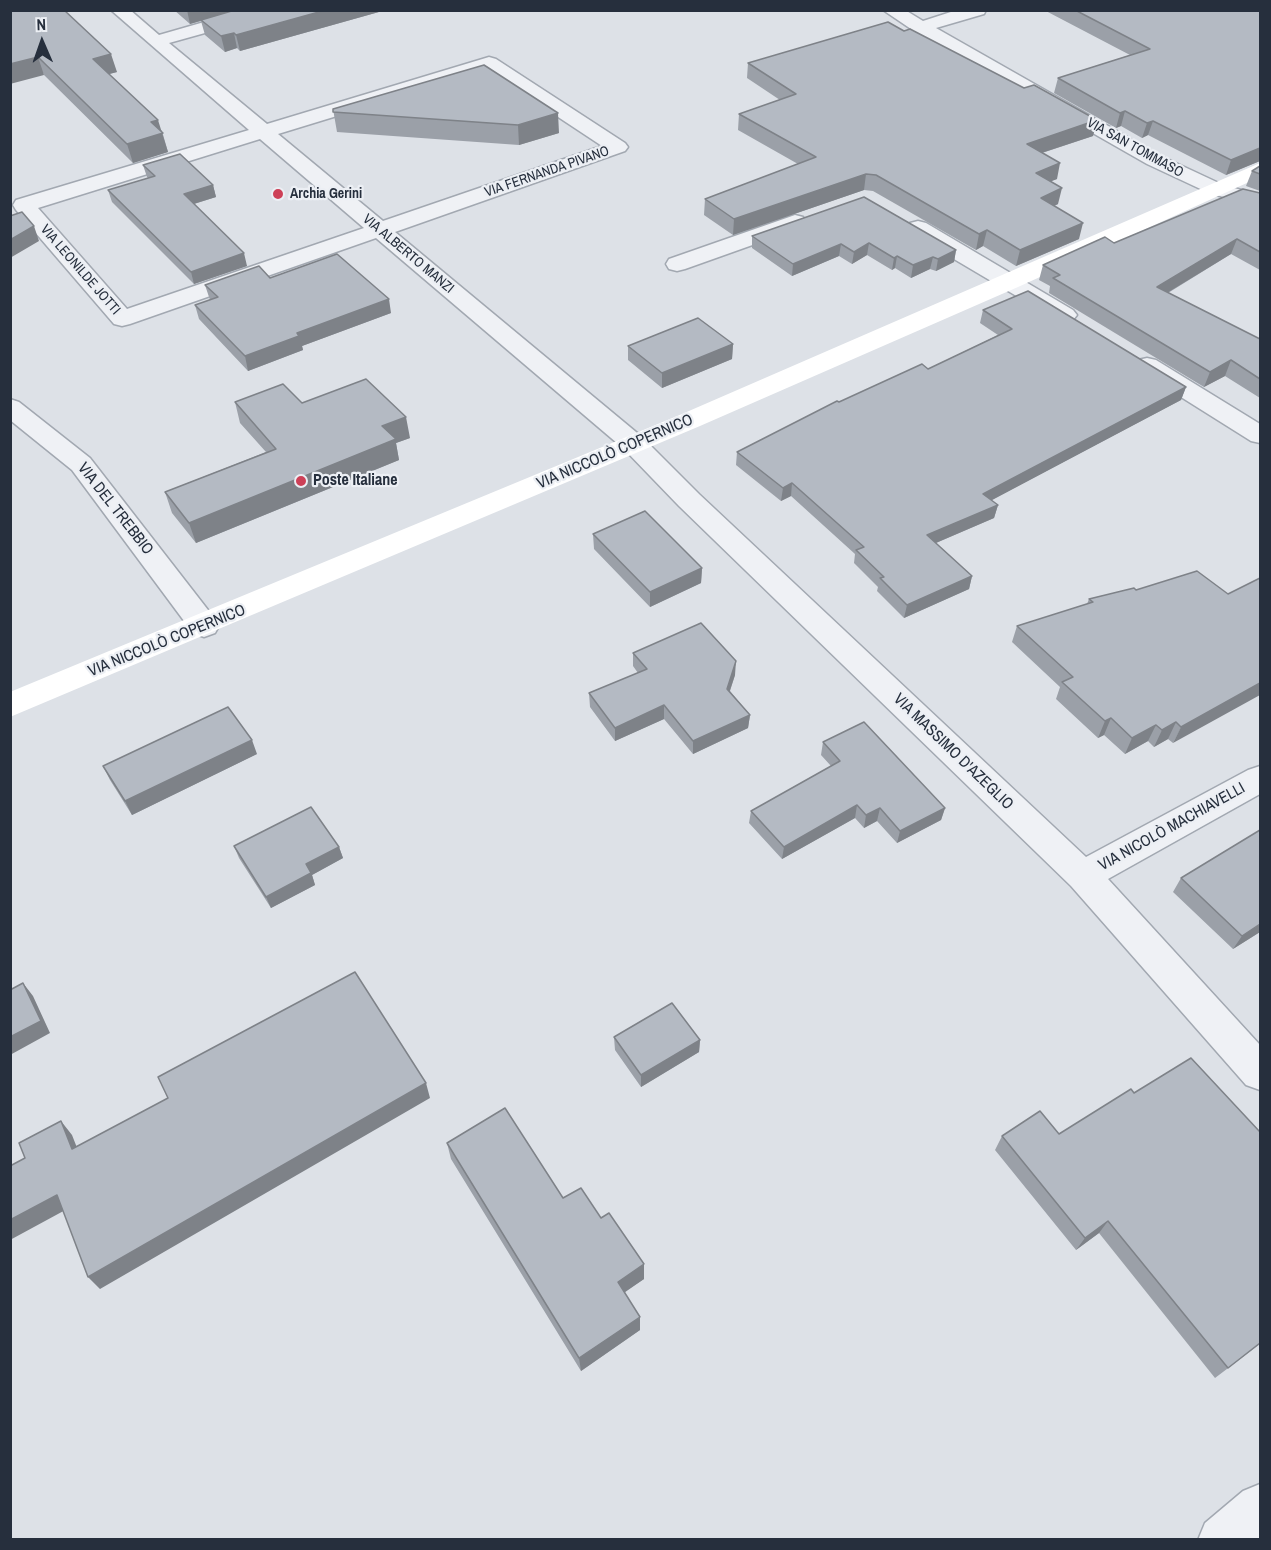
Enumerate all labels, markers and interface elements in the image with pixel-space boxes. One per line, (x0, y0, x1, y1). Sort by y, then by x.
north arrow (12, 12, 72, 72)
text: N (36, 13, 46, 35)
street label: VIA SAN TOMMASO (1084, 115, 1186, 181)
street label: VIA FERNANDA PIVANO (483, 143, 611, 201)
place label: Archia Gerini (290, 186, 362, 202)
marker: Archia Gerini (271, 187, 285, 201)
street label: VIA ALBERTO MANZI (359, 211, 457, 297)
street label: VIA LEONILDE JOTTI (36, 222, 124, 318)
street label: VIA NICCOLÒ COPERNICO (534, 410, 696, 494)
street label: VIA DEL TREBBIO (73, 459, 157, 559)
place label: Poste Italiane (313, 471, 398, 491)
marker: Poste Italiane (294, 474, 308, 488)
street label: VIA NICCOLÒ COPERNICO (86, 601, 248, 681)
street label: VIA MASSIMO D'AZEGLIO (889, 690, 1017, 814)
street label: VIA NICOLÒ MACHIAVELLI (1095, 779, 1249, 875)

